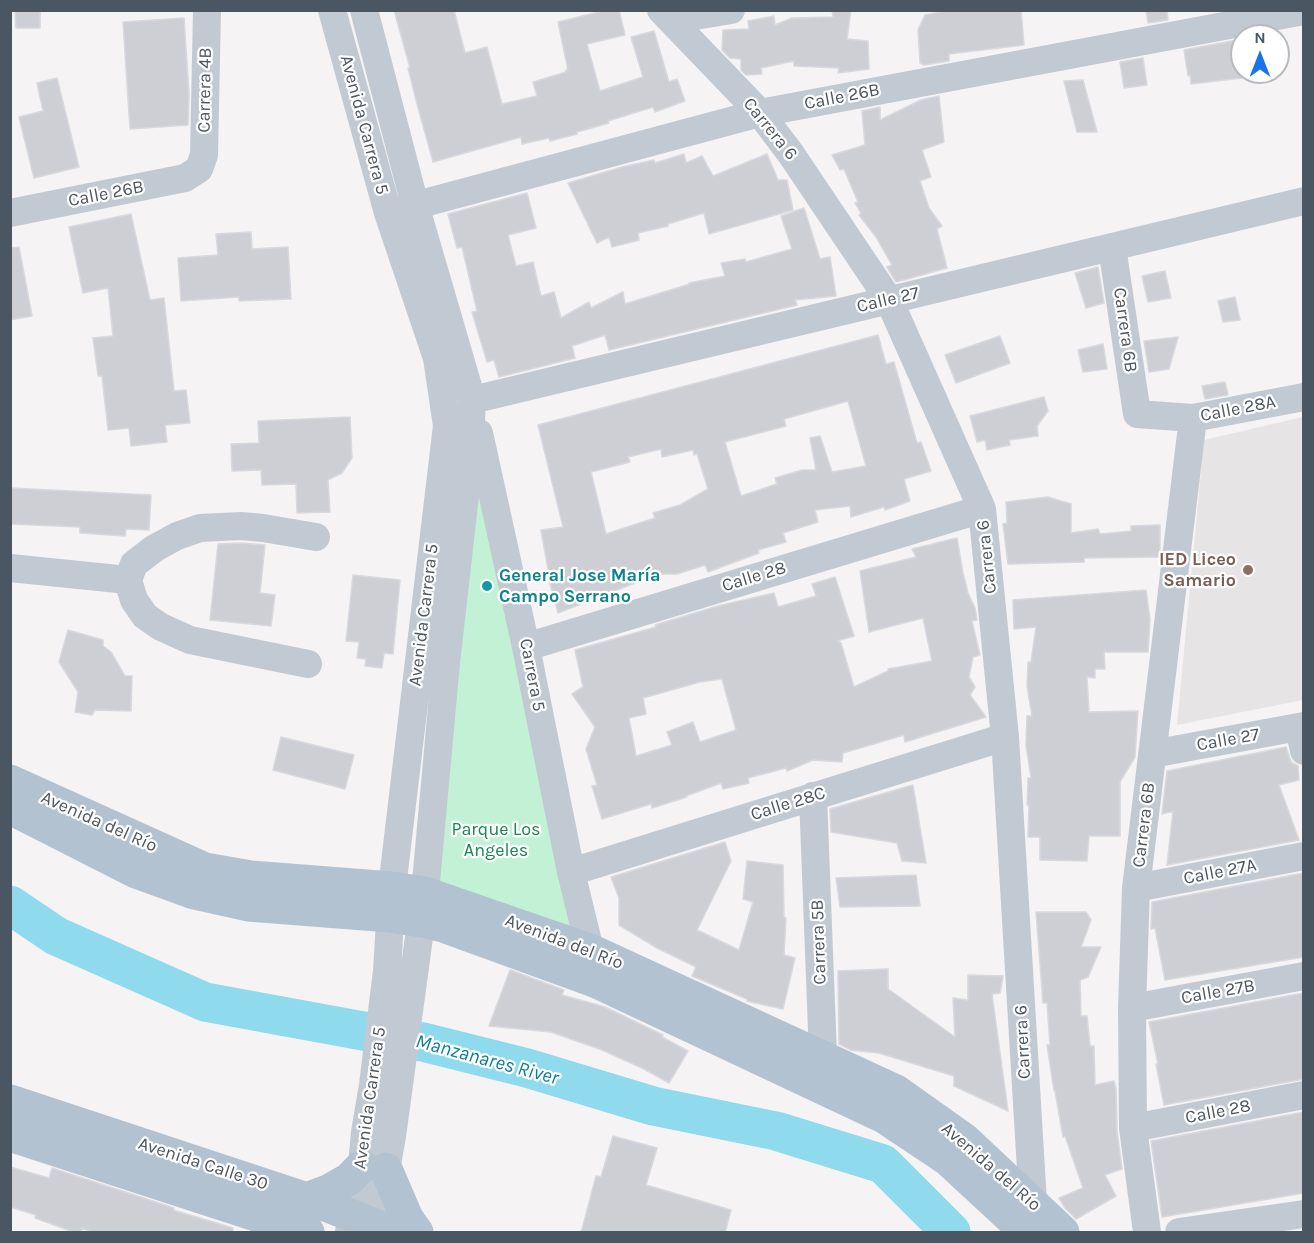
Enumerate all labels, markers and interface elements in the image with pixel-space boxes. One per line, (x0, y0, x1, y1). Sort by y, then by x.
north arrow (1230, 24, 1290, 84)
text: N (1254, 28, 1266, 47)
street label: Carrera 4B (193, 47, 217, 133)
street label: Avenida Carrera 5 (335, 53, 393, 197)
street label: Calle 26B (802, 79, 882, 115)
street label: Carrera 6 (738, 93, 802, 165)
street label: Calle 26B (66, 176, 146, 212)
street label: Calle 27 (855, 282, 921, 318)
street label: Carrera 6B (1108, 286, 1142, 374)
street label: Calle 28A (1198, 391, 1278, 427)
street label: Carrera 6 (972, 519, 1002, 595)
street label: Avenida Carrera 5 (405, 543, 443, 687)
place label: IED Liceo Samario (1159, 549, 1236, 592)
street label: Calle 28 (719, 557, 789, 597)
marker: IED Liceo Samario (1241, 563, 1255, 577)
place label: General Jose María Campo Serrano (499, 565, 661, 608)
marker: General Jose María Campo Serrano (480, 579, 494, 593)
street label: Carrera 5 (514, 637, 550, 713)
street label: Calle 27 (1195, 724, 1261, 756)
street label: Carrera 6B (1128, 781, 1160, 869)
street label: Calle 28C (748, 782, 828, 826)
street label: Avenida del Río (38, 787, 160, 857)
park label: Parque Los Angeles (451, 819, 541, 862)
street label: Calle 27A (1182, 854, 1258, 890)
street label: Carrera 5B (807, 899, 831, 985)
street label: Avenida del Río (502, 910, 626, 974)
street label: Calle 27B (1179, 975, 1257, 1009)
street label: Carrera 6 (1010, 1004, 1036, 1080)
street label: Avenida Carrera 5 (349, 1026, 391, 1170)
water label: Manzanares River (413, 1029, 561, 1091)
street label: Calle 28 (1184, 1095, 1252, 1129)
street label: Avenida del Río (937, 1118, 1045, 1216)
street label: Avenida Calle 30 (135, 1133, 271, 1195)

